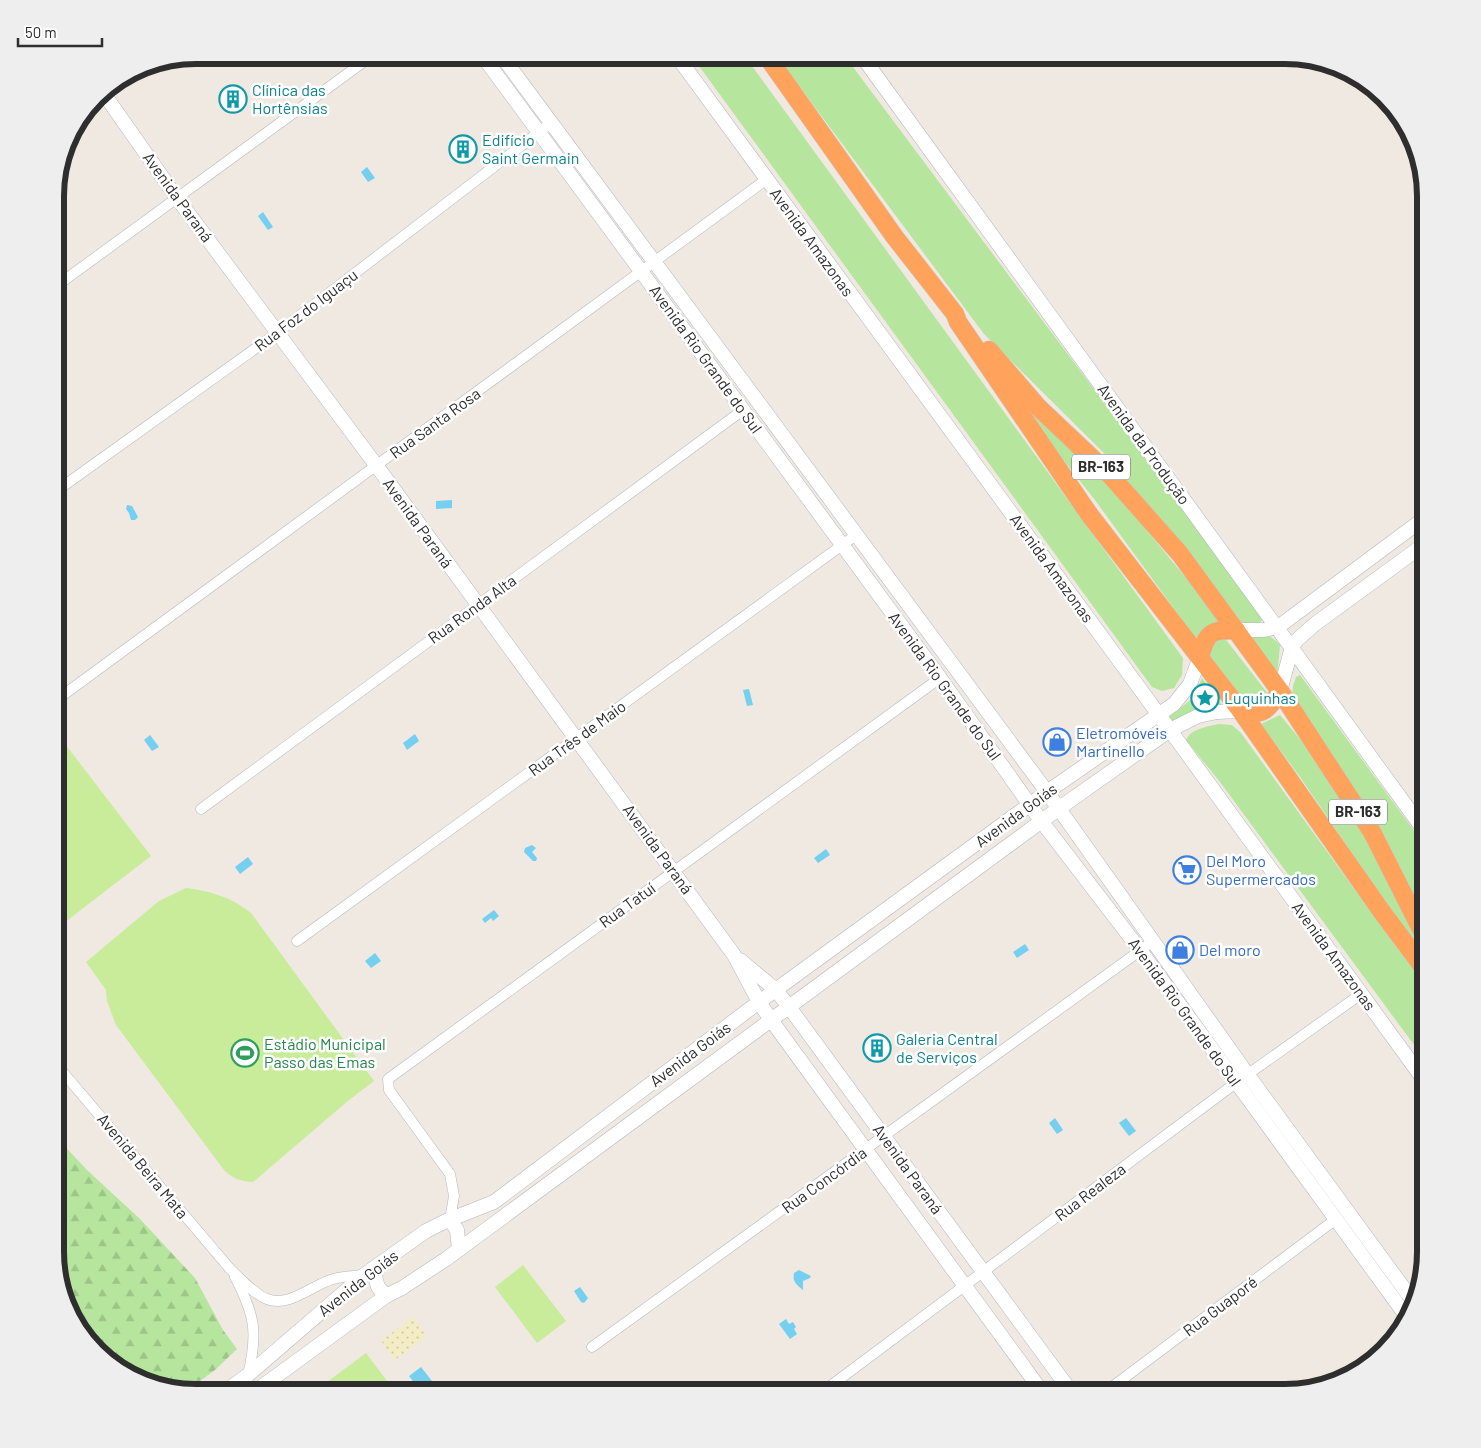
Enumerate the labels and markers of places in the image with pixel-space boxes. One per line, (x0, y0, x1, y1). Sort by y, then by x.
place label: Clínica das Hortênsias (252, 80, 328, 117)
building icon: Clínica das Hortênsias (218, 84, 248, 114)
place label: Edifício Saint Germain (482, 130, 579, 167)
building icon: Edifício Saint Germain (448, 134, 478, 164)
place icon: Luquinhas (1190, 683, 1220, 713)
place label: Luquinhas (1224, 688, 1296, 707)
place label: Eletromóveis Martinello (1076, 723, 1167, 760)
shop icon: Eletromóveis Martinello (1042, 727, 1072, 757)
place label: Del Moro Supermercados (1206, 851, 1316, 888)
supermarket icon: Del Moro Supermercados (1172, 855, 1202, 885)
shop icon: Del moro (1165, 935, 1195, 965)
place label: Del moro (1199, 940, 1261, 959)
place label: Galeria Central de Serviços (896, 1029, 998, 1066)
building icon: Galeria Central de Serviços (862, 1033, 892, 1063)
place label: Estádio Municipal Passo das Emas (264, 1034, 386, 1071)
sports icon: Estádio Municipal Passo das Emas (230, 1038, 260, 1068)

